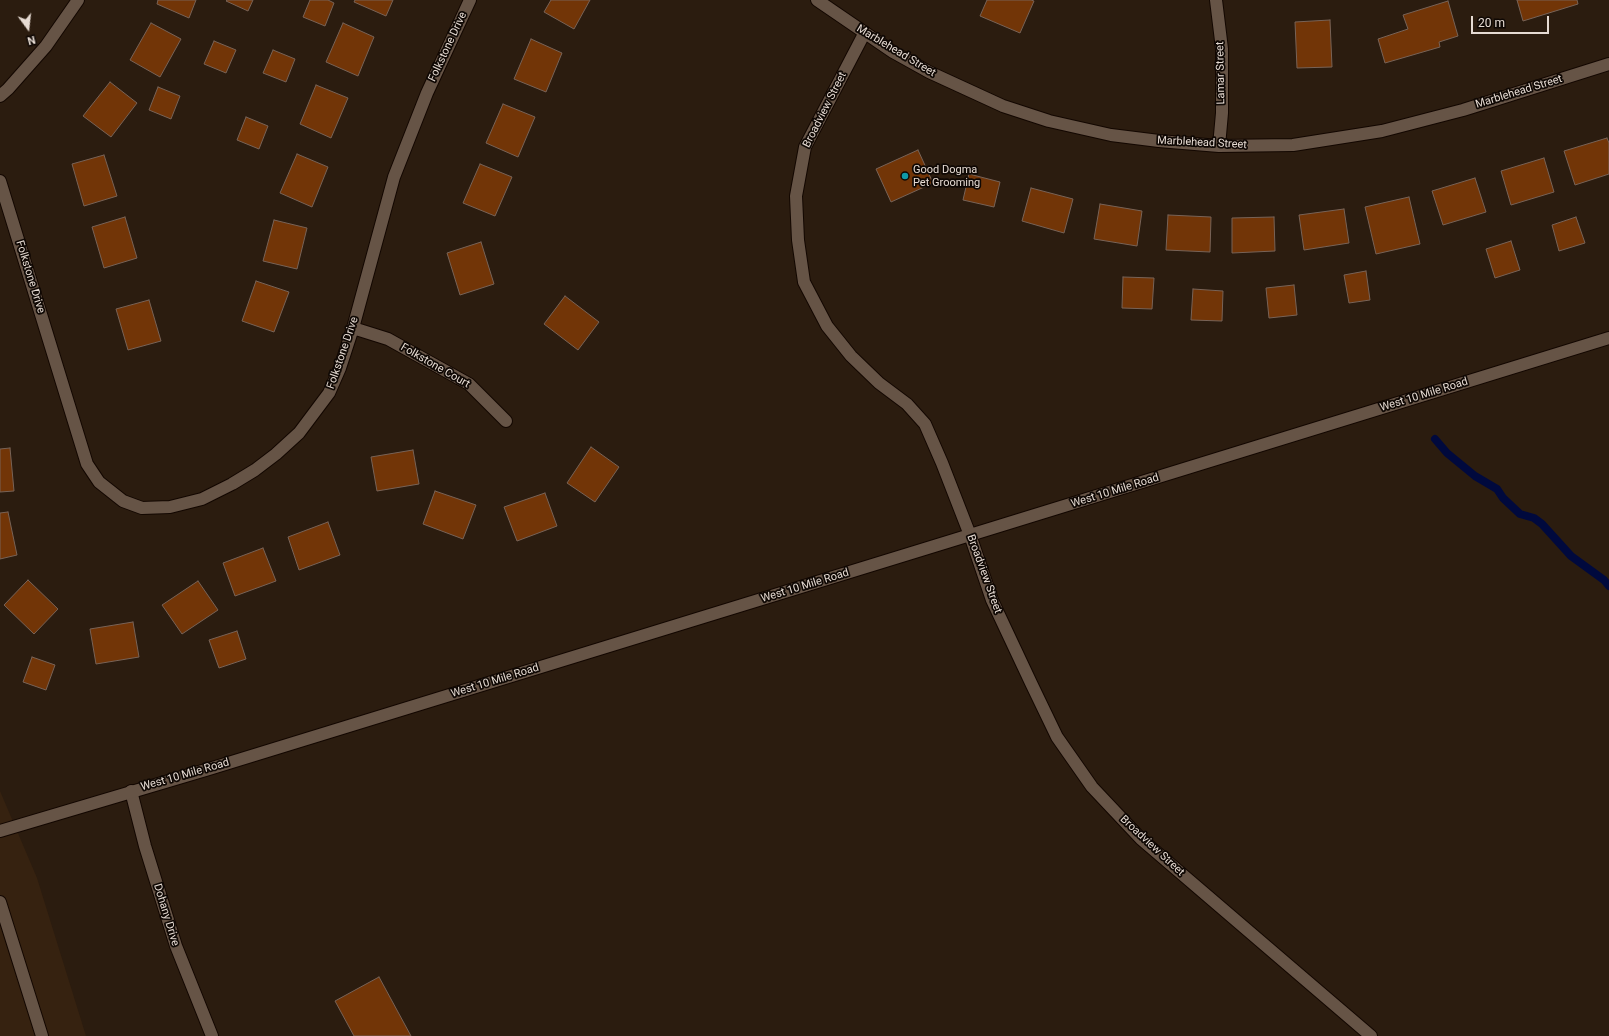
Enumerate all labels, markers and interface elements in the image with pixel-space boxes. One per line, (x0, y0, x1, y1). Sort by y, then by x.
north arrow (8, 8, 48, 48)
scale bar (1473, 8, 1551, 34)
street label: Folkstone Drive (426, 10, 470, 84)
text: 20 m (1478, 16, 1505, 30)
street label: Marblehead Street (854, 22, 938, 80)
text: N (26, 33, 37, 47)
street label: Lamar Street (1214, 41, 1228, 105)
street label: Broadview Street (800, 70, 850, 150)
street label: Marblehead Street (1474, 73, 1564, 111)
street label: Marblehead Street (1157, 134, 1247, 152)
place label: Good Dogma Pet Grooming (913, 163, 980, 189)
marker: Good Dogma Pet Grooming (900, 171, 910, 181)
street label: Folkstone Drive (13, 239, 47, 315)
street label: Folkstone Drive (325, 315, 361, 391)
street label: Folkstone Court (398, 341, 472, 391)
street label: West 10 Mile Road (1378, 375, 1470, 415)
street label: West 10 Mile Road (1069, 471, 1161, 511)
street label: Broadview Street (964, 533, 1004, 615)
street label: West 10 Mile Road (759, 566, 851, 606)
street label: West 10 Mile Road (449, 661, 541, 701)
street label: West 10 Mile Road (139, 756, 231, 794)
street label: Broadview Street (1117, 813, 1187, 879)
street label: Dohany Drive (150, 882, 182, 948)

